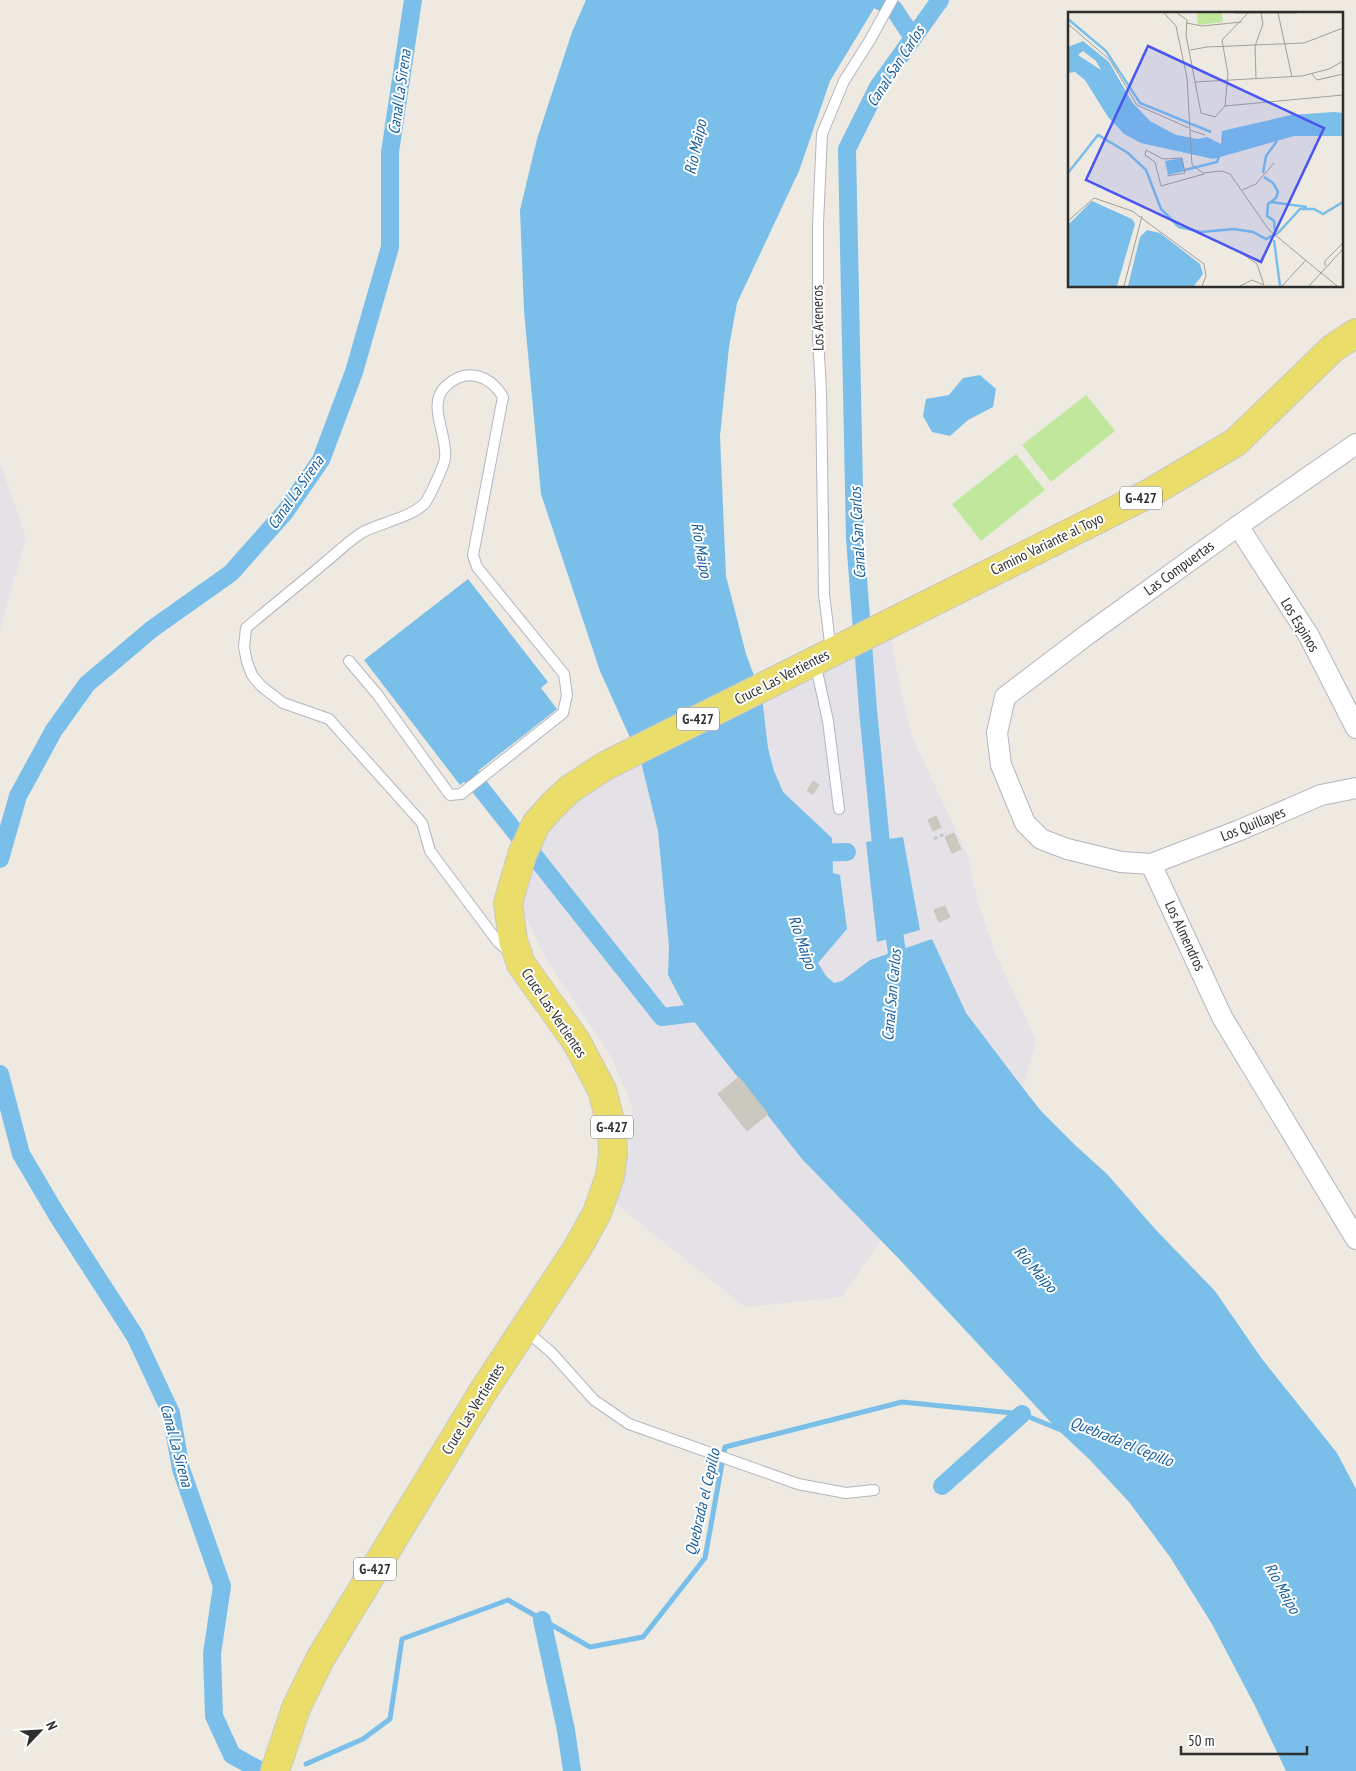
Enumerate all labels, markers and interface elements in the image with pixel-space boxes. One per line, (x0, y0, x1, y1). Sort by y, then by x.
inset map (1068, 12, 1344, 288)
water label: Canal San Carlos (862, 21, 929, 110)
water label: Canal La Sirena (383, 47, 415, 135)
water label: Río Maipo (679, 117, 711, 176)
street label: Los Areneros (807, 285, 828, 351)
water label: Canal La Sirena (262, 450, 328, 533)
water label: Canal San Carlos (845, 485, 869, 579)
road number: G-427 (1120, 486, 1162, 509)
street label: Camino Variante al Toyo (987, 508, 1106, 579)
water label: Río Maipo (687, 521, 717, 580)
street label: Las Compuertas (1140, 536, 1217, 599)
street label: Los Espinos (1277, 594, 1324, 655)
street label: Cruce Las Vertientes (731, 644, 832, 709)
road number: G-427 (677, 708, 719, 731)
street label: Los Quillayes (1218, 802, 1288, 845)
street label: Los Almendros (1161, 898, 1210, 974)
water label: Río Maipo (785, 913, 822, 972)
water label: Canal San Carlos (877, 947, 905, 1042)
street label: Cruce Las Vertientes (517, 964, 591, 1061)
road number: G-427 (591, 1116, 633, 1138)
water label: Río Maipo (1010, 1242, 1062, 1297)
street label: Cruce Las Vertientes (437, 1360, 508, 1458)
water label: Canal La Sirena (156, 1401, 198, 1490)
water label: Quebrada el Cepillo (1068, 1411, 1177, 1471)
water label: Quebrada el Cepillo (680, 1446, 724, 1557)
road number: G-427 (354, 1558, 396, 1580)
water label: Río Maipo (1261, 1559, 1306, 1618)
north arrow (15, 1706, 65, 1756)
text: N (42, 1718, 62, 1733)
scale bar (1181, 1724, 1307, 1756)
text: 50 m (1188, 1731, 1214, 1750)

